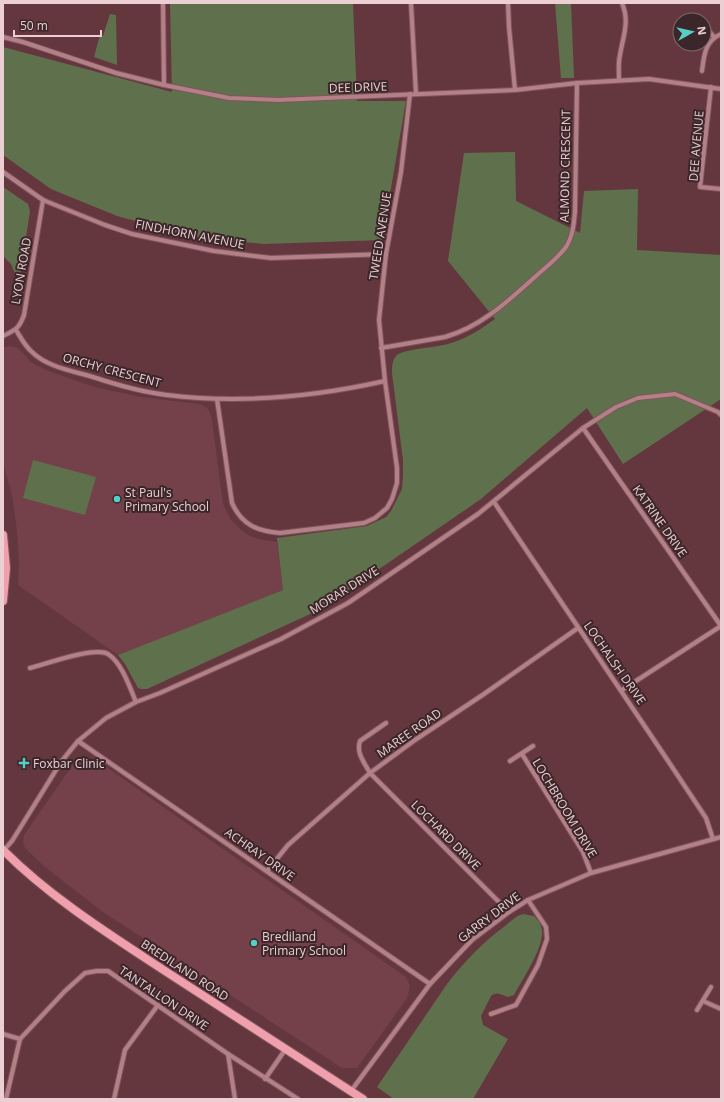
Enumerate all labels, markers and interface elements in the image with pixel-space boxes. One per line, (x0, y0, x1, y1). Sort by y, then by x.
scale bar (14, 12, 101, 38)
north arrow (672, 12, 712, 52)
text: 50 m (20, 17, 48, 34)
text: N (694, 25, 710, 36)
street label: DEE DRIVE (328, 77, 388, 97)
street label: ALMOND CRESCENT (556, 109, 574, 223)
street label: DEE AVENUE (684, 110, 708, 182)
street label: TWEED AVENUE (365, 191, 395, 281)
street label: FINDHORN AVENUE (134, 215, 246, 253)
street label: LYON ROAD (7, 236, 35, 306)
street label: ORCHY CRESCENT (61, 349, 163, 391)
street label: KATRINE DRIVE (629, 482, 691, 560)
place label: St Paul's Primary School (125, 484, 209, 515)
marker: St Paul's Primary School (112, 494, 122, 504)
street label: MORAR DRIVE (306, 562, 382, 618)
street label: LOCHALSH DRIVE (580, 618, 650, 708)
street label: MAREE ROAD (373, 704, 445, 762)
place label: Foxbar Clinic (33, 755, 105, 772)
street label: LOCHBROOM DRIVE (529, 755, 601, 861)
marker: Foxbar Clinic (18, 757, 30, 769)
street label: LOCHARD DRIVE (407, 796, 485, 874)
street label: ACHRAY DRIVE (221, 823, 299, 885)
street label: GARRY DRIVE (454, 888, 524, 946)
place label: Brediland Primary School (262, 928, 346, 959)
street label: BREDILAND ROAD (138, 935, 232, 1005)
marker: Brediland Primary School (249, 938, 259, 948)
street label: TANTALLON DRIVE (116, 962, 212, 1034)

